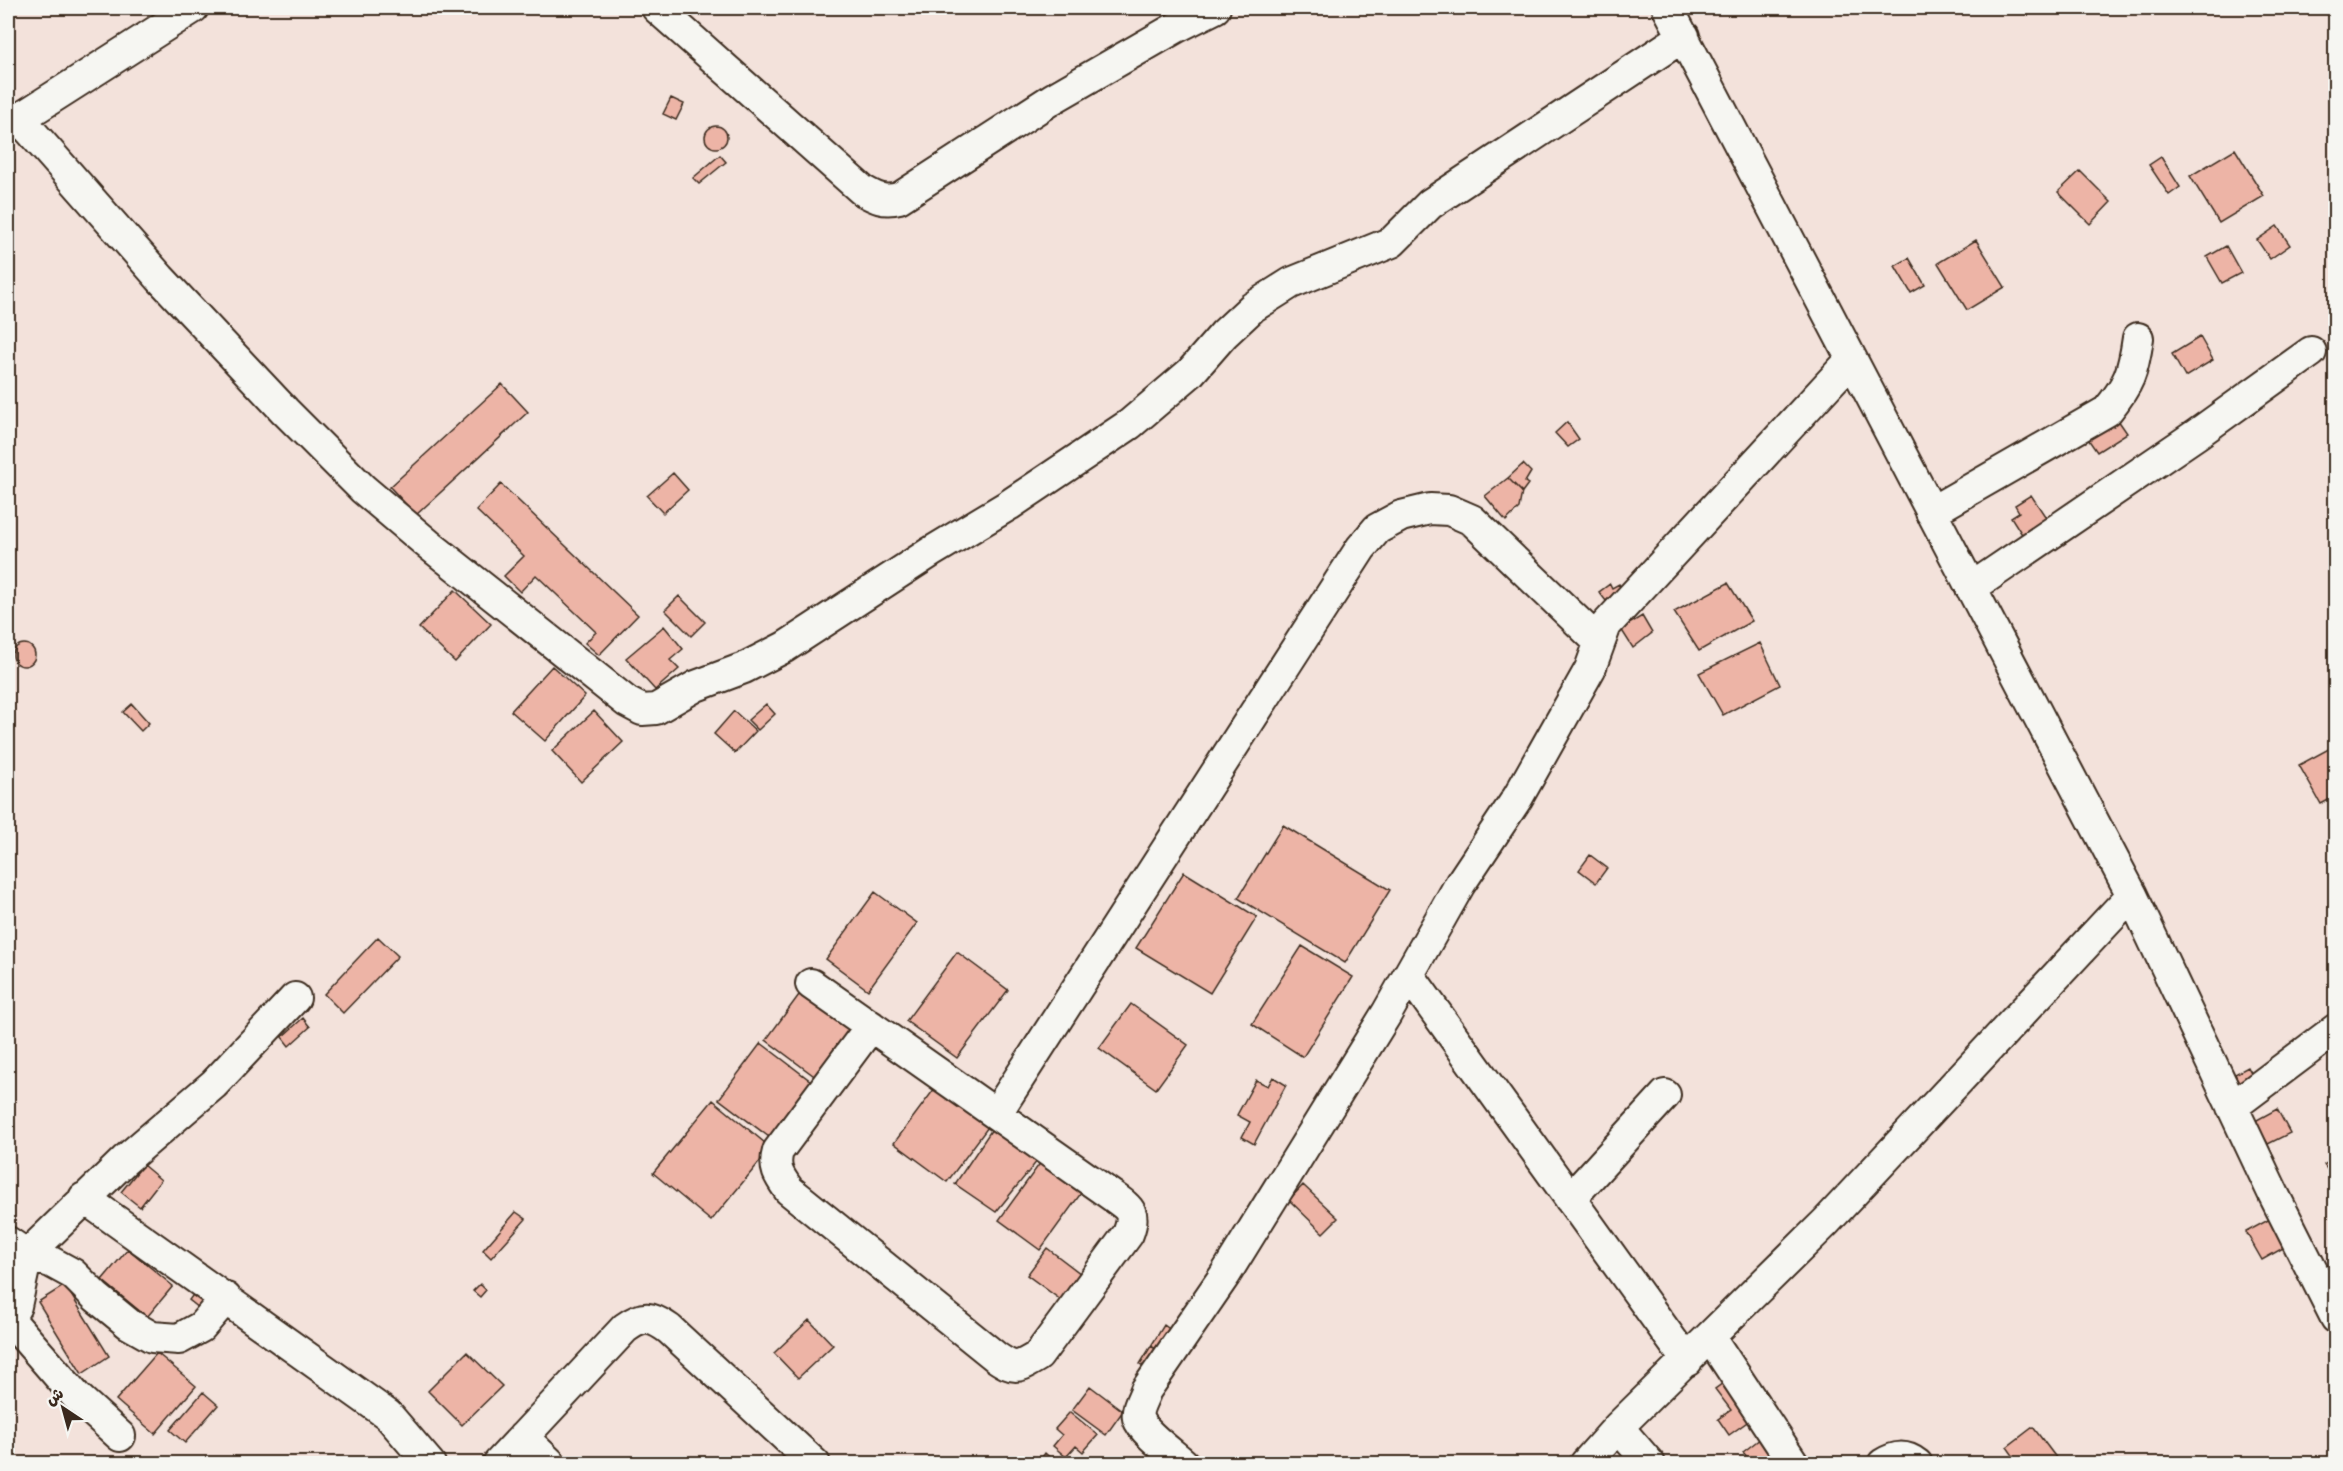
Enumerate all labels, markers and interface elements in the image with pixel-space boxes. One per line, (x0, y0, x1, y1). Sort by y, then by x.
north arrow (33, 1378, 93, 1438)
text: ش (42, 1383, 68, 1410)

